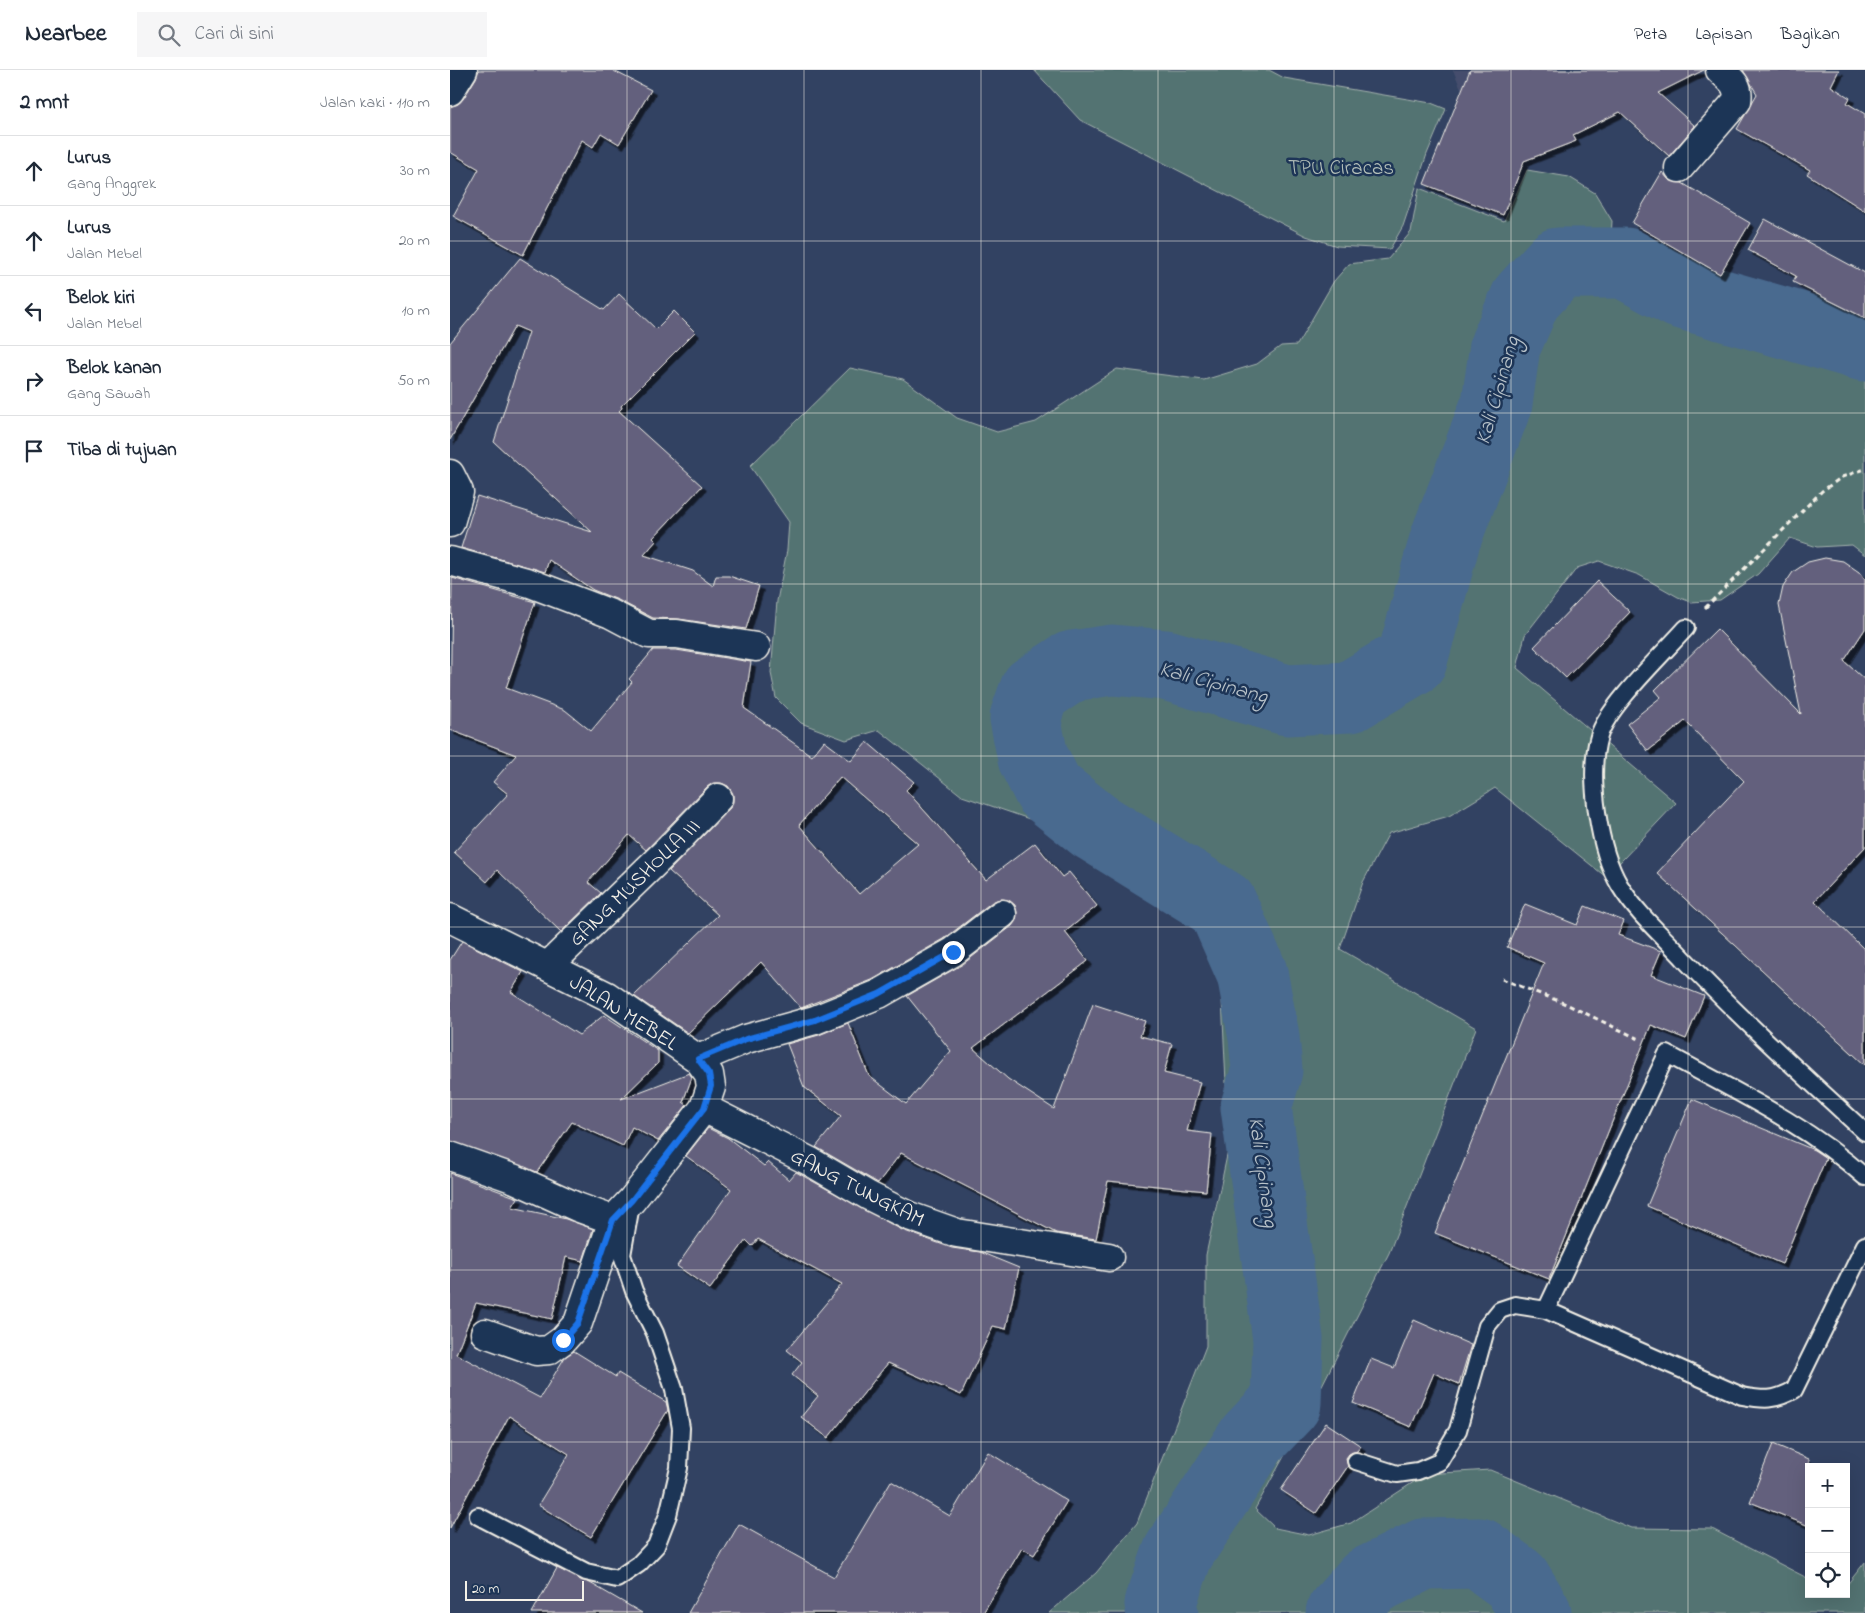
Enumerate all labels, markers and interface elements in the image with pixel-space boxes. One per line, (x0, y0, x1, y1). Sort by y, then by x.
search box (137, 12, 487, 57)
text: Nearbee (25, 17, 107, 52)
icon: search (155, 21, 183, 49)
text: Cari di sini (195, 21, 274, 48)
text: Peta (1634, 22, 1667, 48)
text: Lapisan (1695, 22, 1752, 48)
text: Bagikan (1780, 22, 1840, 48)
text: 2 mnt (20, 88, 69, 118)
text: Jalan kaki · 110 m (320, 91, 430, 115)
text: Lurus (67, 145, 111, 172)
park label: TPU Ciracas (1288, 154, 1394, 184)
icon: ahead (20, 157, 48, 185)
text: 30 m (400, 159, 430, 183)
text: Gang Anggrek (67, 172, 156, 196)
text: Lurus (67, 215, 111, 242)
icon: ahead (20, 227, 48, 255)
text: 20 m (399, 229, 430, 253)
text: Jalan Mebel (67, 242, 142, 266)
text: Belok kiri (67, 285, 135, 312)
icon: left (20, 297, 48, 325)
text: 10 m (402, 299, 430, 323)
text: Jalan Mebel (67, 312, 142, 336)
water label: Kali Cipinang (1468, 332, 1530, 449)
text: Belok kanan (67, 355, 161, 382)
icon: right (20, 367, 48, 395)
text: 50 m (398, 369, 430, 393)
text: Gang Sawah (67, 382, 150, 406)
icon: arrive (20, 437, 48, 465)
text: Tiba di tujuan (67, 437, 177, 464)
water label: Kali Cipinang (1155, 654, 1272, 714)
street label: GANG MUSHOLLA III (563, 813, 708, 954)
route end (942, 941, 965, 964)
street label: JALAN MEBEL (563, 968, 683, 1059)
water label: Kali Cipinang (1238, 1115, 1286, 1231)
street label: GANG TUNGKAM (785, 1142, 929, 1236)
route start (552, 1329, 575, 1352)
map controls (1805, 1463, 1850, 1598)
button: + (1805, 1463, 1850, 1508)
button: − (1805, 1508, 1850, 1553)
button: locate (1805, 1553, 1850, 1598)
scale bar (465, 1578, 584, 1601)
text: 20 m (472, 1579, 499, 1600)

